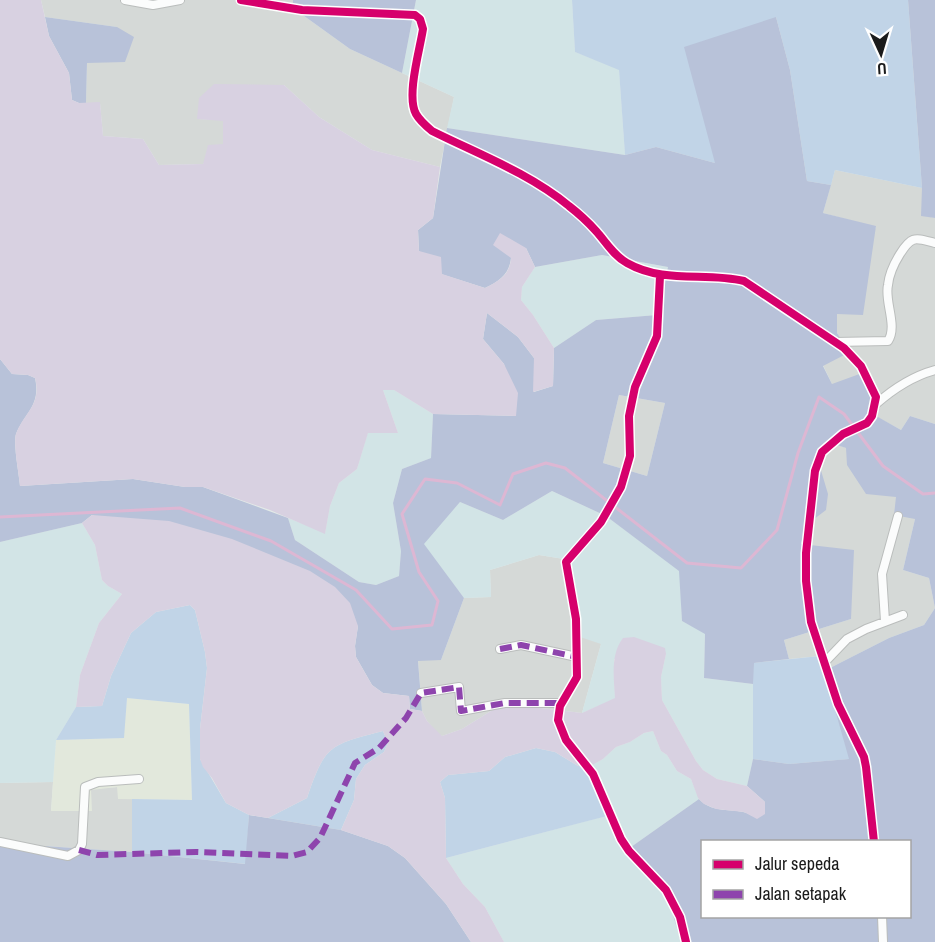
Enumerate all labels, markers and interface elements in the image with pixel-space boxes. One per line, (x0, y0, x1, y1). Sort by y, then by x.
north arrow (851, 24, 911, 84)
text: U (877, 58, 888, 80)
legend (701, 840, 911, 918)
text: Jalur sepeda (755, 851, 840, 876)
text: Jalan setapak (755, 881, 847, 906)

